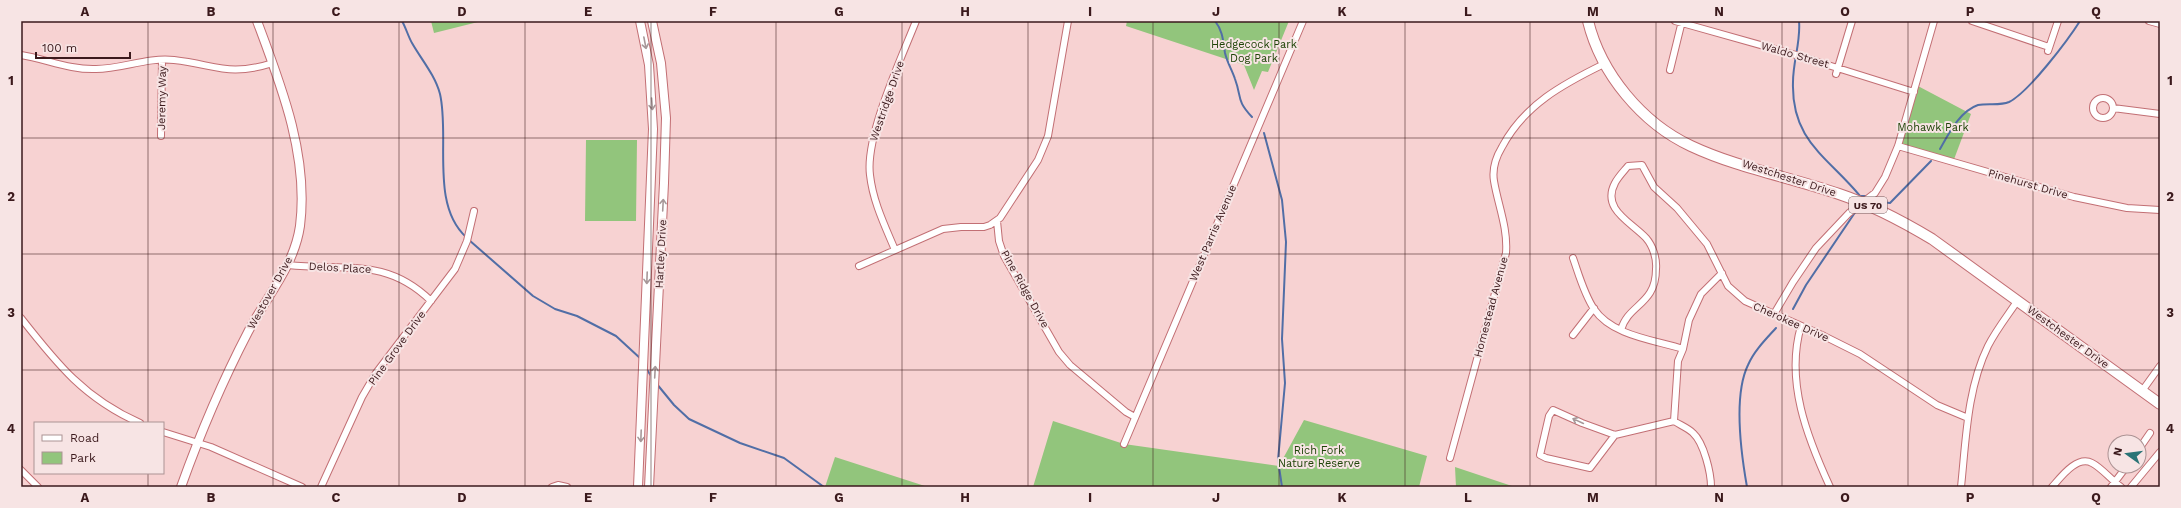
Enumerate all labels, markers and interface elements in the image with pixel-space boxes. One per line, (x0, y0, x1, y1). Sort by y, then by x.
text: A (81, 4, 90, 19)
text: B (207, 4, 216, 19)
text: C (332, 4, 341, 19)
text: D (457, 4, 467, 19)
text: E (584, 4, 592, 19)
text: F (709, 4, 717, 19)
text: G (834, 4, 844, 19)
text: H (960, 4, 970, 19)
text: I (1088, 4, 1092, 19)
text: J (1212, 4, 1220, 19)
text: K (1337, 4, 1347, 19)
text: L (1464, 4, 1472, 19)
text: M (1587, 4, 1599, 19)
text: N (1714, 4, 1724, 19)
text: O (1840, 4, 1850, 19)
text: P (1966, 4, 1975, 19)
text: Q (2091, 4, 2101, 19)
scale bar (36, 34, 130, 60)
one-way arrow (641, 36, 649, 49)
park label: Hedgecock Park (1211, 38, 1297, 51)
street label: Waldo Street (1760, 39, 1831, 71)
text: 100 m (42, 41, 77, 55)
park label: Dog Park (1230, 52, 1278, 65)
street label: Westridge Drive (867, 59, 907, 143)
street label: Jeremy Way (155, 66, 169, 130)
text: 1 (8, 73, 14, 88)
text: 1 (2167, 73, 2173, 88)
one-way arrow (648, 97, 655, 110)
park label: Mohawk Park (1897, 121, 1969, 134)
street label: Westchester Drive (1740, 157, 1838, 199)
street label: Pinehurst Drive (1987, 166, 2069, 202)
street label: West Parris Avenue (1187, 183, 1239, 283)
text: 2 (7, 189, 15, 204)
text: 2 (2166, 189, 2174, 204)
road number: US 70 (1849, 197, 1887, 213)
one-way arrow (660, 199, 667, 212)
street label: Hartley Drive (653, 219, 669, 289)
street label: Pine Ridge Drive (998, 248, 1052, 330)
street label: Westover Drive (245, 254, 295, 332)
street label: Homestead Avenue (1471, 255, 1511, 359)
street label: Delos Place (308, 260, 372, 276)
one-way arrow (643, 271, 651, 284)
street label: Cherokee Drive (1751, 299, 1831, 345)
street label: Westchester Drive (2024, 303, 2112, 371)
text: 3 (7, 305, 15, 320)
text: 3 (2166, 305, 2174, 320)
street label: Pine Grove Drive (366, 308, 428, 388)
one-way arrow (652, 366, 659, 379)
one-way arrow (1572, 417, 1584, 424)
text: 4 (7, 421, 16, 436)
text: 4 (2166, 421, 2175, 436)
legend (34, 422, 164, 474)
one-way arrow (637, 429, 644, 442)
text: Road (70, 431, 99, 445)
north arrow (2107, 434, 2147, 474)
park label: Rich Fork Nature Reserve (1278, 444, 1360, 470)
text: N (2110, 446, 2125, 457)
text: Park (70, 451, 96, 465)
text: A (81, 490, 90, 505)
text: B (207, 490, 216, 505)
text: C (332, 490, 341, 505)
text: D (457, 490, 467, 505)
text: E (584, 490, 592, 505)
text: F (709, 490, 717, 505)
text: G (834, 490, 844, 505)
text: H (960, 490, 970, 505)
text: I (1088, 490, 1092, 505)
text: J (1212, 490, 1220, 505)
text: K (1337, 490, 1347, 505)
text: L (1464, 490, 1472, 505)
text: M (1587, 490, 1599, 505)
text: N (1714, 490, 1724, 505)
text: O (1840, 490, 1850, 505)
text: P (1966, 490, 1975, 505)
text: Q (2091, 490, 2101, 505)

